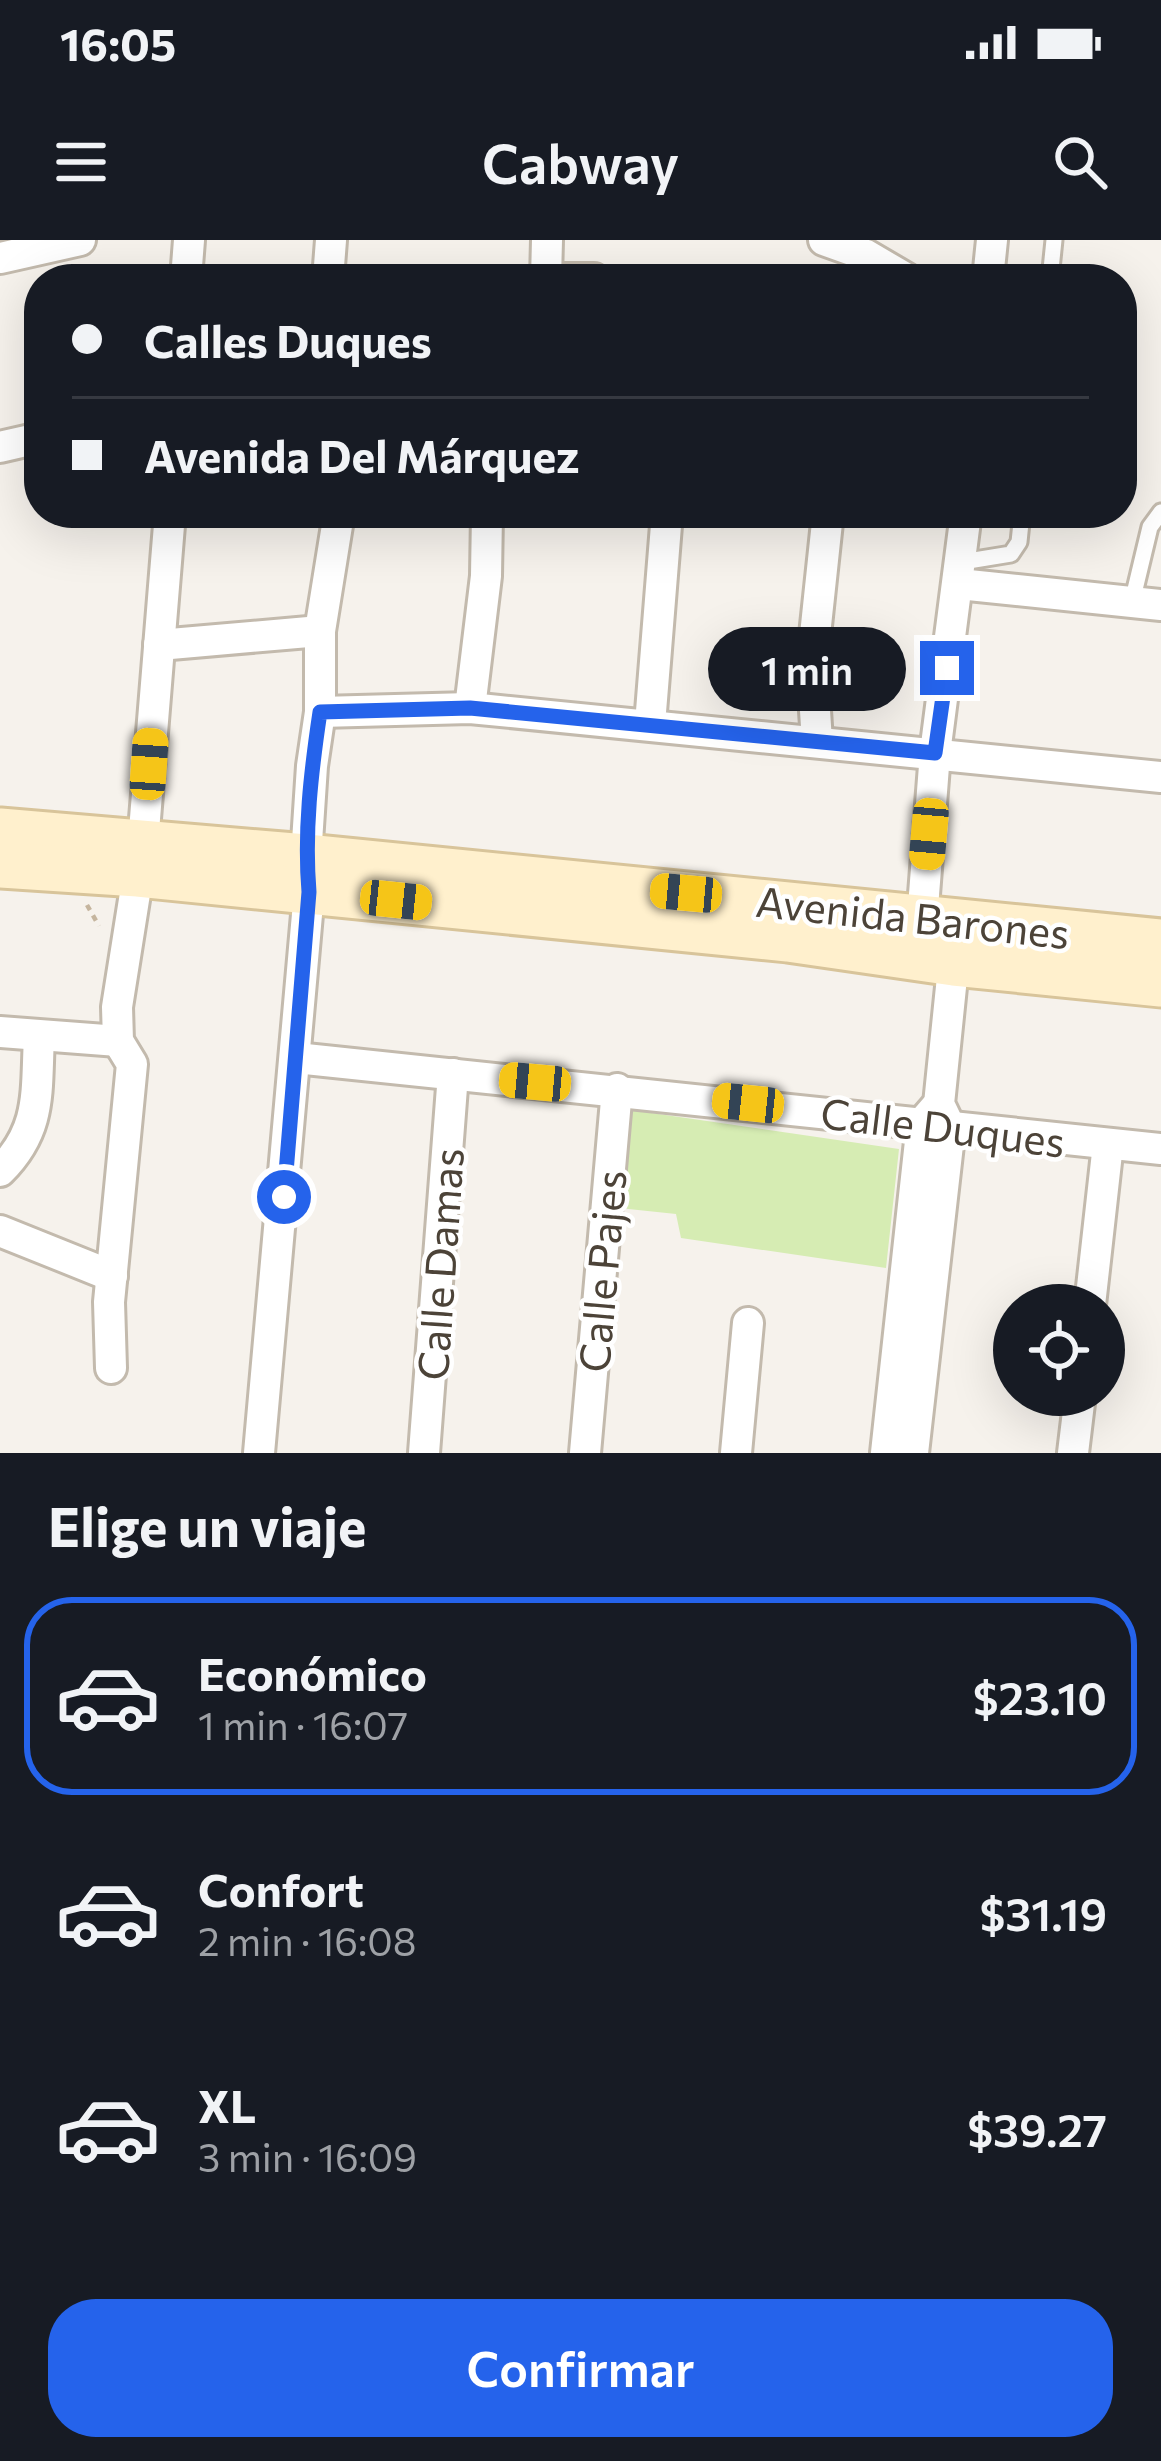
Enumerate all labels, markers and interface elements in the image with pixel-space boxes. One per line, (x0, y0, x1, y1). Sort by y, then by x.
text: 16:05 (60, 15, 176, 70)
icon: menu (48, 129, 114, 195)
text: Cabway (482, 129, 679, 195)
icon: search (1047, 129, 1113, 195)
text: Calles Duques (144, 312, 432, 367)
text: Avenida Del Márquez (144, 427, 579, 482)
callout: 1 min (707, 626, 905, 710)
route end (920, 641, 974, 695)
text: 1 min (761, 645, 853, 693)
car (129, 727, 169, 801)
car (908, 797, 950, 871)
car (649, 872, 723, 914)
street label: Avenida Barones (754, 874, 1072, 958)
car (358, 878, 434, 922)
car (498, 1061, 572, 1103)
car (710, 1081, 786, 1125)
street label: Calle Duques (818, 1085, 1068, 1167)
street label: Calle Damas (405, 1146, 473, 1382)
street label: Calle Pajes (566, 1168, 636, 1374)
route start (257, 1170, 311, 1224)
map controls (993, 1284, 1125, 1416)
button: locate (993, 1284, 1125, 1416)
text: Elige un viaje (48, 1492, 366, 1558)
icon: car (54, 1642, 162, 1750)
text: Económico (198, 1645, 427, 1700)
text: $23.10 (973, 1669, 1107, 1724)
text: 1 min · 16:07 (198, 1700, 408, 1748)
icon: car (54, 1858, 162, 1966)
text: Confort (198, 1861, 364, 1916)
text: $31.19 (980, 1885, 1107, 1940)
text: 2 min · 16:08 (198, 1916, 416, 1964)
icon: car (54, 2074, 162, 2182)
text: XL (198, 2077, 256, 2132)
text: $39.27 (967, 2101, 1107, 2156)
text: 3 min · 16:09 (198, 2132, 417, 2180)
button: Confirmar (48, 2299, 1113, 2437)

